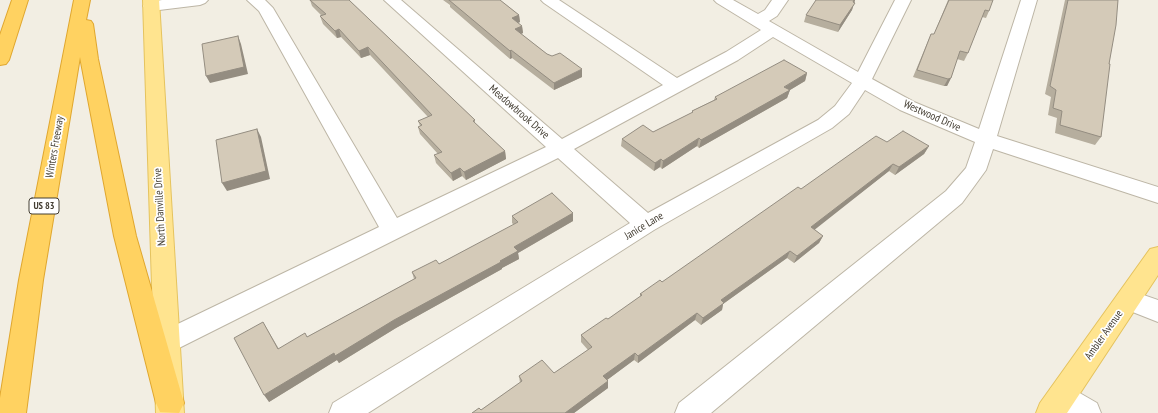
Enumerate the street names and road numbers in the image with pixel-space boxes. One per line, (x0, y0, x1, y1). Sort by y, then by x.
street label: Meadowbrook Drive (486, 82, 552, 142)
street label: Westwood Drive (901, 98, 963, 134)
street label: Winters Freeway (43, 115, 67, 179)
street label: North Danville Drive (151, 168, 169, 246)
road number: US 83 (29, 198, 59, 214)
street label: Janice Lane (622, 209, 666, 243)
street label: Ambler Avenue (1082, 308, 1126, 362)

